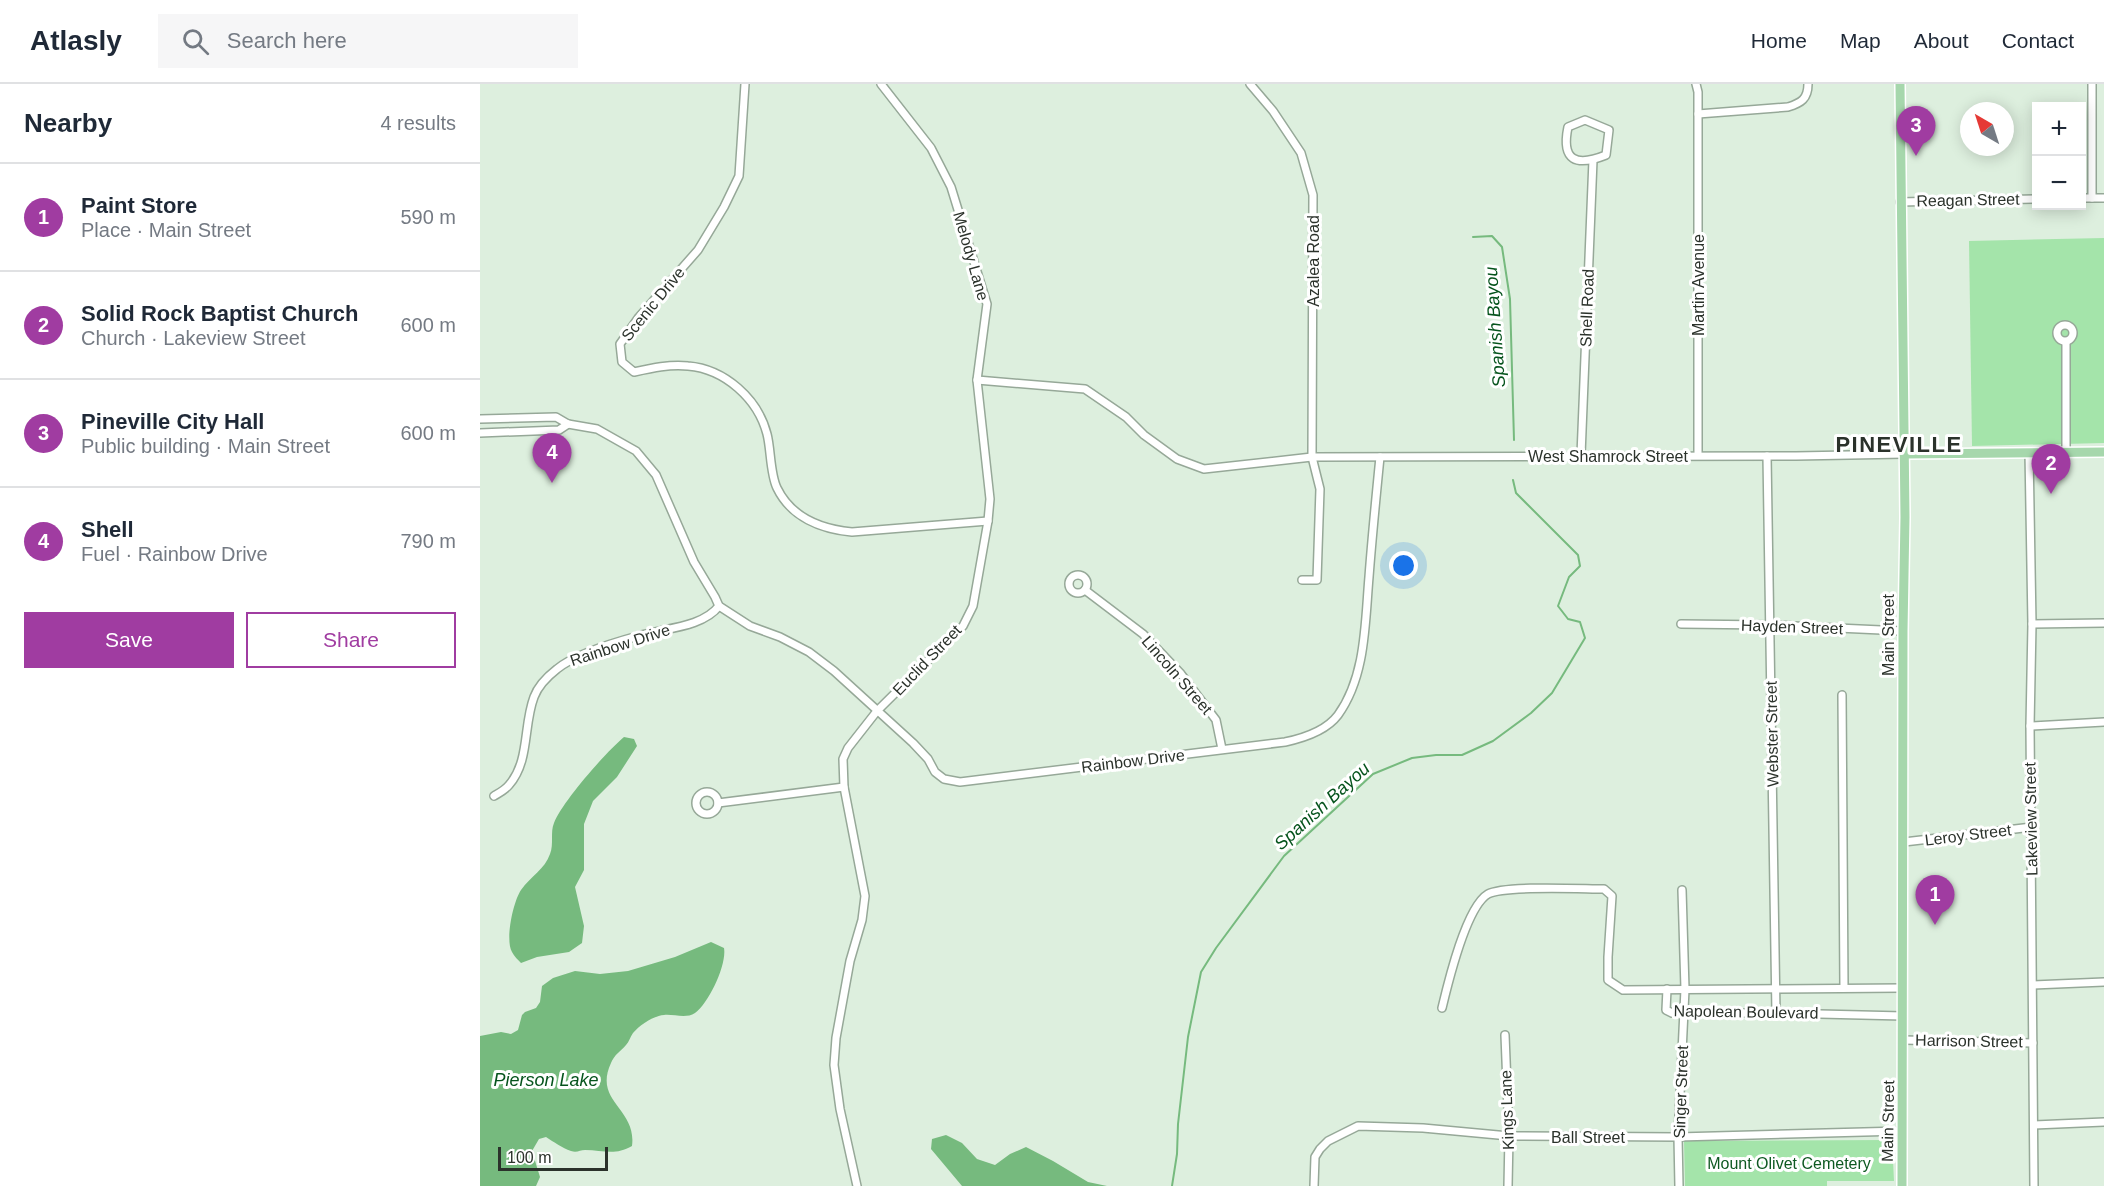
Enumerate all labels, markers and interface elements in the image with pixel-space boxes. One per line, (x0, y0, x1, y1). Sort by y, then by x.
search box (158, 14, 578, 68)
text: Atlasly (30, 25, 122, 56)
icon: search (179, 25, 212, 58)
text: Search here (227, 28, 347, 53)
text: Home (1751, 29, 1807, 52)
text: Map (1840, 29, 1881, 52)
text: About (1914, 29, 1969, 52)
text: Contact (2002, 29, 2074, 52)
north arrow (1960, 102, 2014, 156)
map controls (2032, 102, 2086, 210)
button: + (2032, 102, 2086, 156)
pin: 3 (1896, 106, 1936, 156)
text: Nearby (24, 108, 112, 138)
text: 4 results (380, 112, 456, 134)
button: − (2032, 156, 2086, 210)
street label: Reagan Street (1916, 191, 2020, 209)
text: Paint Store (81, 193, 197, 218)
text: 1 (38, 206, 49, 228)
text: 590 m (400, 206, 456, 228)
street label: Melody Lane (950, 210, 992, 302)
street label: Azalea Road (1305, 215, 1322, 307)
text: Place · Main Street (81, 219, 251, 241)
street label: Martin Avenue (1690, 234, 1707, 336)
street label: Scenic Drive (618, 264, 688, 344)
water label: Spanish Bayou (1481, 266, 1509, 388)
street label: Shell Road (1577, 269, 1597, 347)
text: Solid Rock Baptist Church (81, 301, 358, 326)
text: 2 (38, 314, 49, 336)
text: 600 m (400, 314, 456, 336)
text: Church · Lakeview Street (81, 327, 306, 349)
text: Pineville City Hall (81, 409, 264, 434)
text: 3 (38, 422, 49, 444)
text: 600 m (400, 422, 456, 444)
district label: PINEVILLE (1835, 432, 1963, 457)
pin: 4 (532, 434, 572, 483)
text: Public building · Main Street (81, 435, 330, 457)
pin: 2 (2032, 444, 2070, 494)
street label: West Shamrock Street (1528, 448, 1688, 465)
text: Shell (81, 517, 134, 542)
text: 4 (38, 530, 49, 552)
text: 790 m (400, 530, 456, 552)
text: Fuel · Rainbow Drive (81, 543, 268, 565)
your location (1389, 551, 1418, 580)
street label: Main Street (1880, 594, 1897, 676)
button: Save (24, 612, 234, 668)
button: Share (246, 612, 456, 668)
street label: Hayden Street (1741, 617, 1844, 637)
street label: Rainbow Drive (568, 621, 672, 669)
street label: Euclid Street (889, 621, 965, 699)
street label: Lincoln Street (1138, 633, 1216, 718)
street label: Webster Street (1763, 680, 1781, 787)
street label: Rainbow Drive (1080, 746, 1186, 776)
water label: Spanish Bayou (1270, 758, 1374, 854)
street label: Lakeview Street (2021, 761, 2040, 876)
street label: Leroy Street (1924, 821, 2013, 849)
pin: 1 (1916, 876, 1954, 925)
street label: Napolean Boulevard (1673, 1002, 1819, 1022)
street label: Harrison Street (1915, 1032, 2023, 1050)
street label: Singer Street (1671, 1044, 1691, 1139)
water label: Pierson Lake (493, 1070, 599, 1090)
street label: Kings Lane (1497, 1070, 1517, 1150)
street label: Main Street (1879, 1079, 1897, 1162)
street label: Ball Street (1551, 1129, 1625, 1146)
scale bar (498, 1144, 608, 1172)
text: 100 m (507, 1149, 551, 1166)
park label: Mount Olivet Cemetery (1707, 1155, 1871, 1172)

